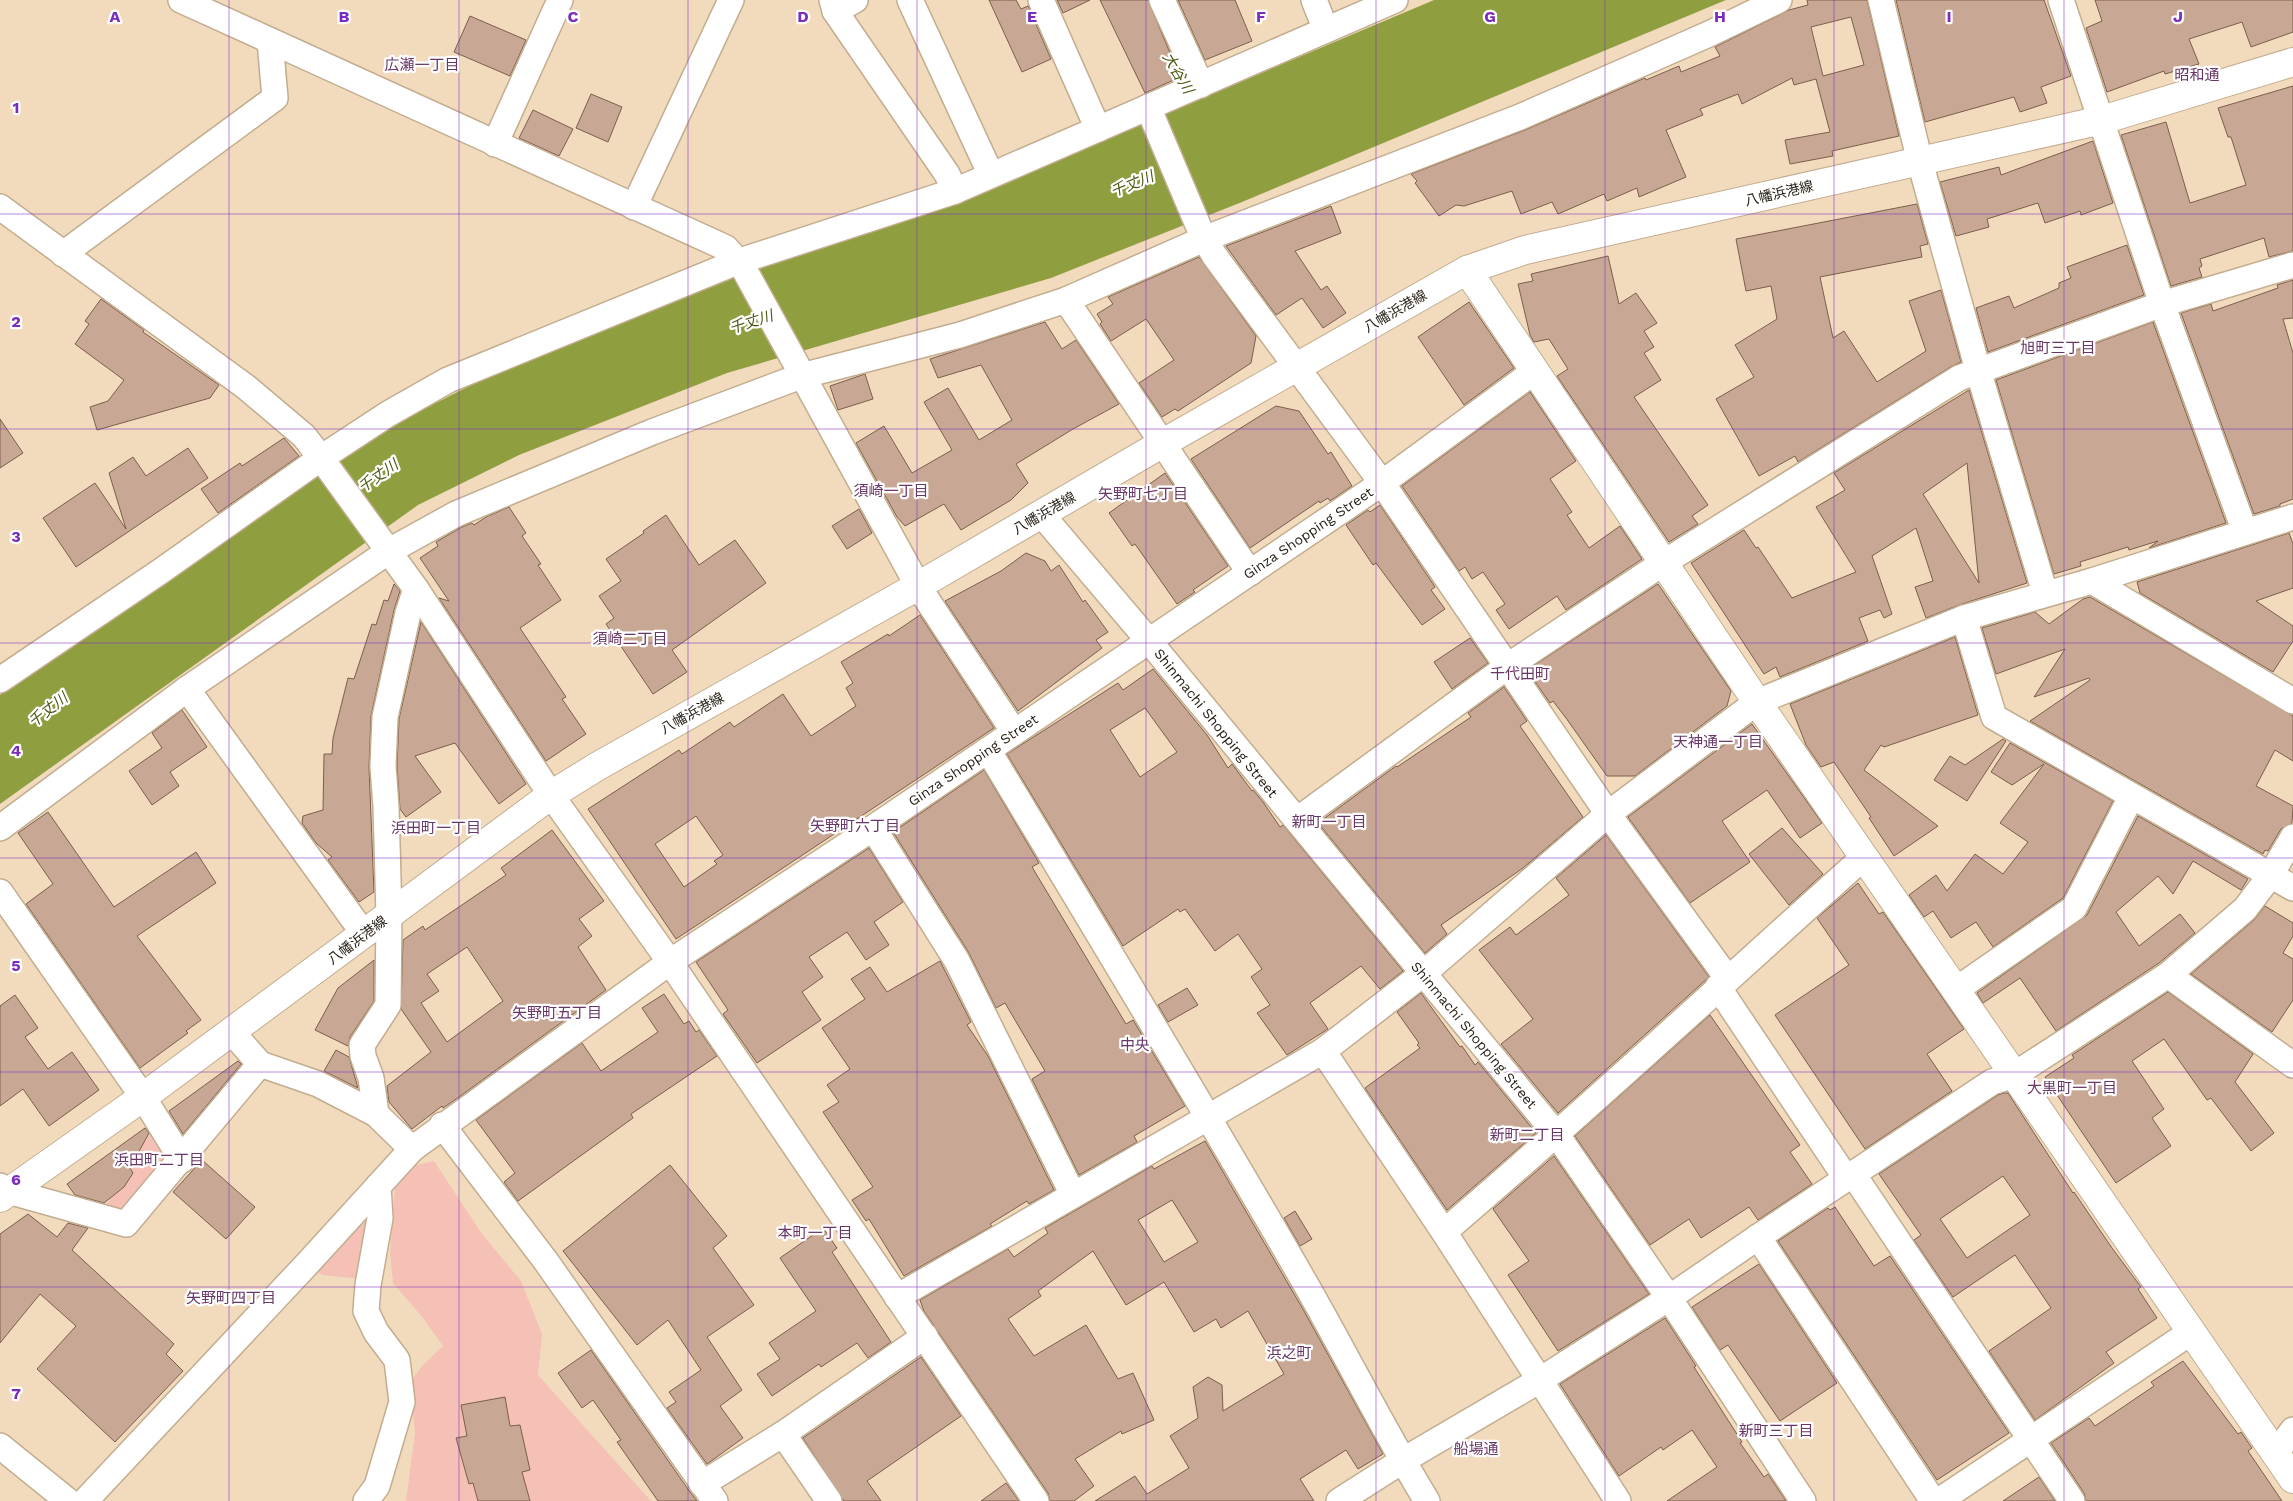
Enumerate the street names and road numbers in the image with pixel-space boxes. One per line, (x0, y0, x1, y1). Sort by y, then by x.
street label: 八幡浜港線 (1743, 177, 1815, 209)
street label: 八幡浜港線 (1361, 287, 1429, 335)
street label: Ginza Shopping Street (1240, 484, 1376, 582)
street label: 八幡浜港線 (1010, 489, 1078, 537)
street label: Shinmachi Shopping Street (1151, 645, 1281, 801)
street label: 八幡浜港線 (658, 689, 726, 737)
street label: Ginza Shopping Street (905, 711, 1041, 809)
street label: 八幡浜港線 (324, 913, 390, 967)
street label: Shinmachi Shopping Street (1408, 958, 1540, 1112)

